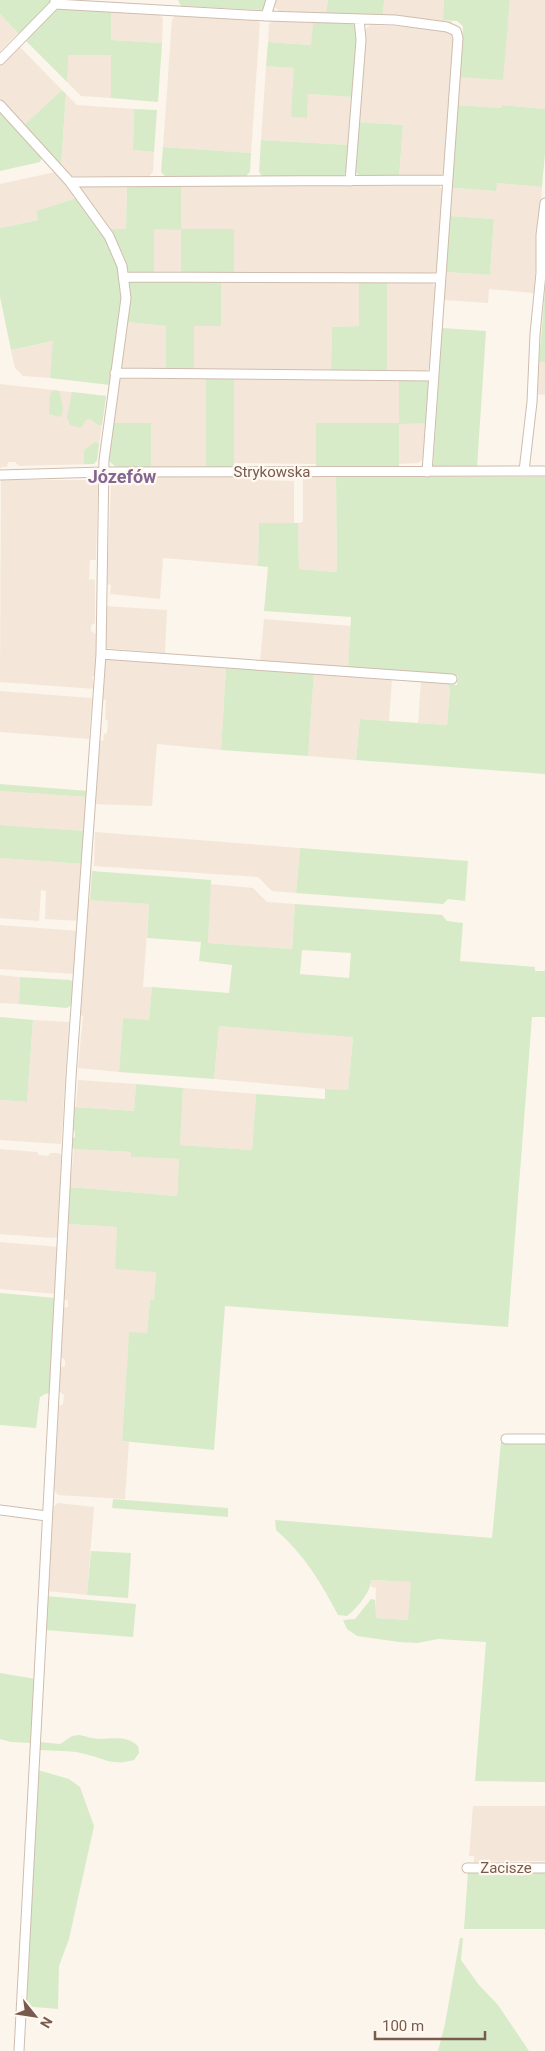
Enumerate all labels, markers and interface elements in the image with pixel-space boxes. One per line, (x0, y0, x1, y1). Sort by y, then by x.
street label: Strykowska (233, 463, 311, 481)
district label: Józefów (88, 466, 156, 487)
street label: Zacisze (480, 1859, 532, 1877)
north arrow (10, 1991, 60, 2041)
scale bar (375, 2008, 485, 2040)
text: N (37, 2014, 56, 2031)
text: 100 m (382, 2017, 424, 2035)

